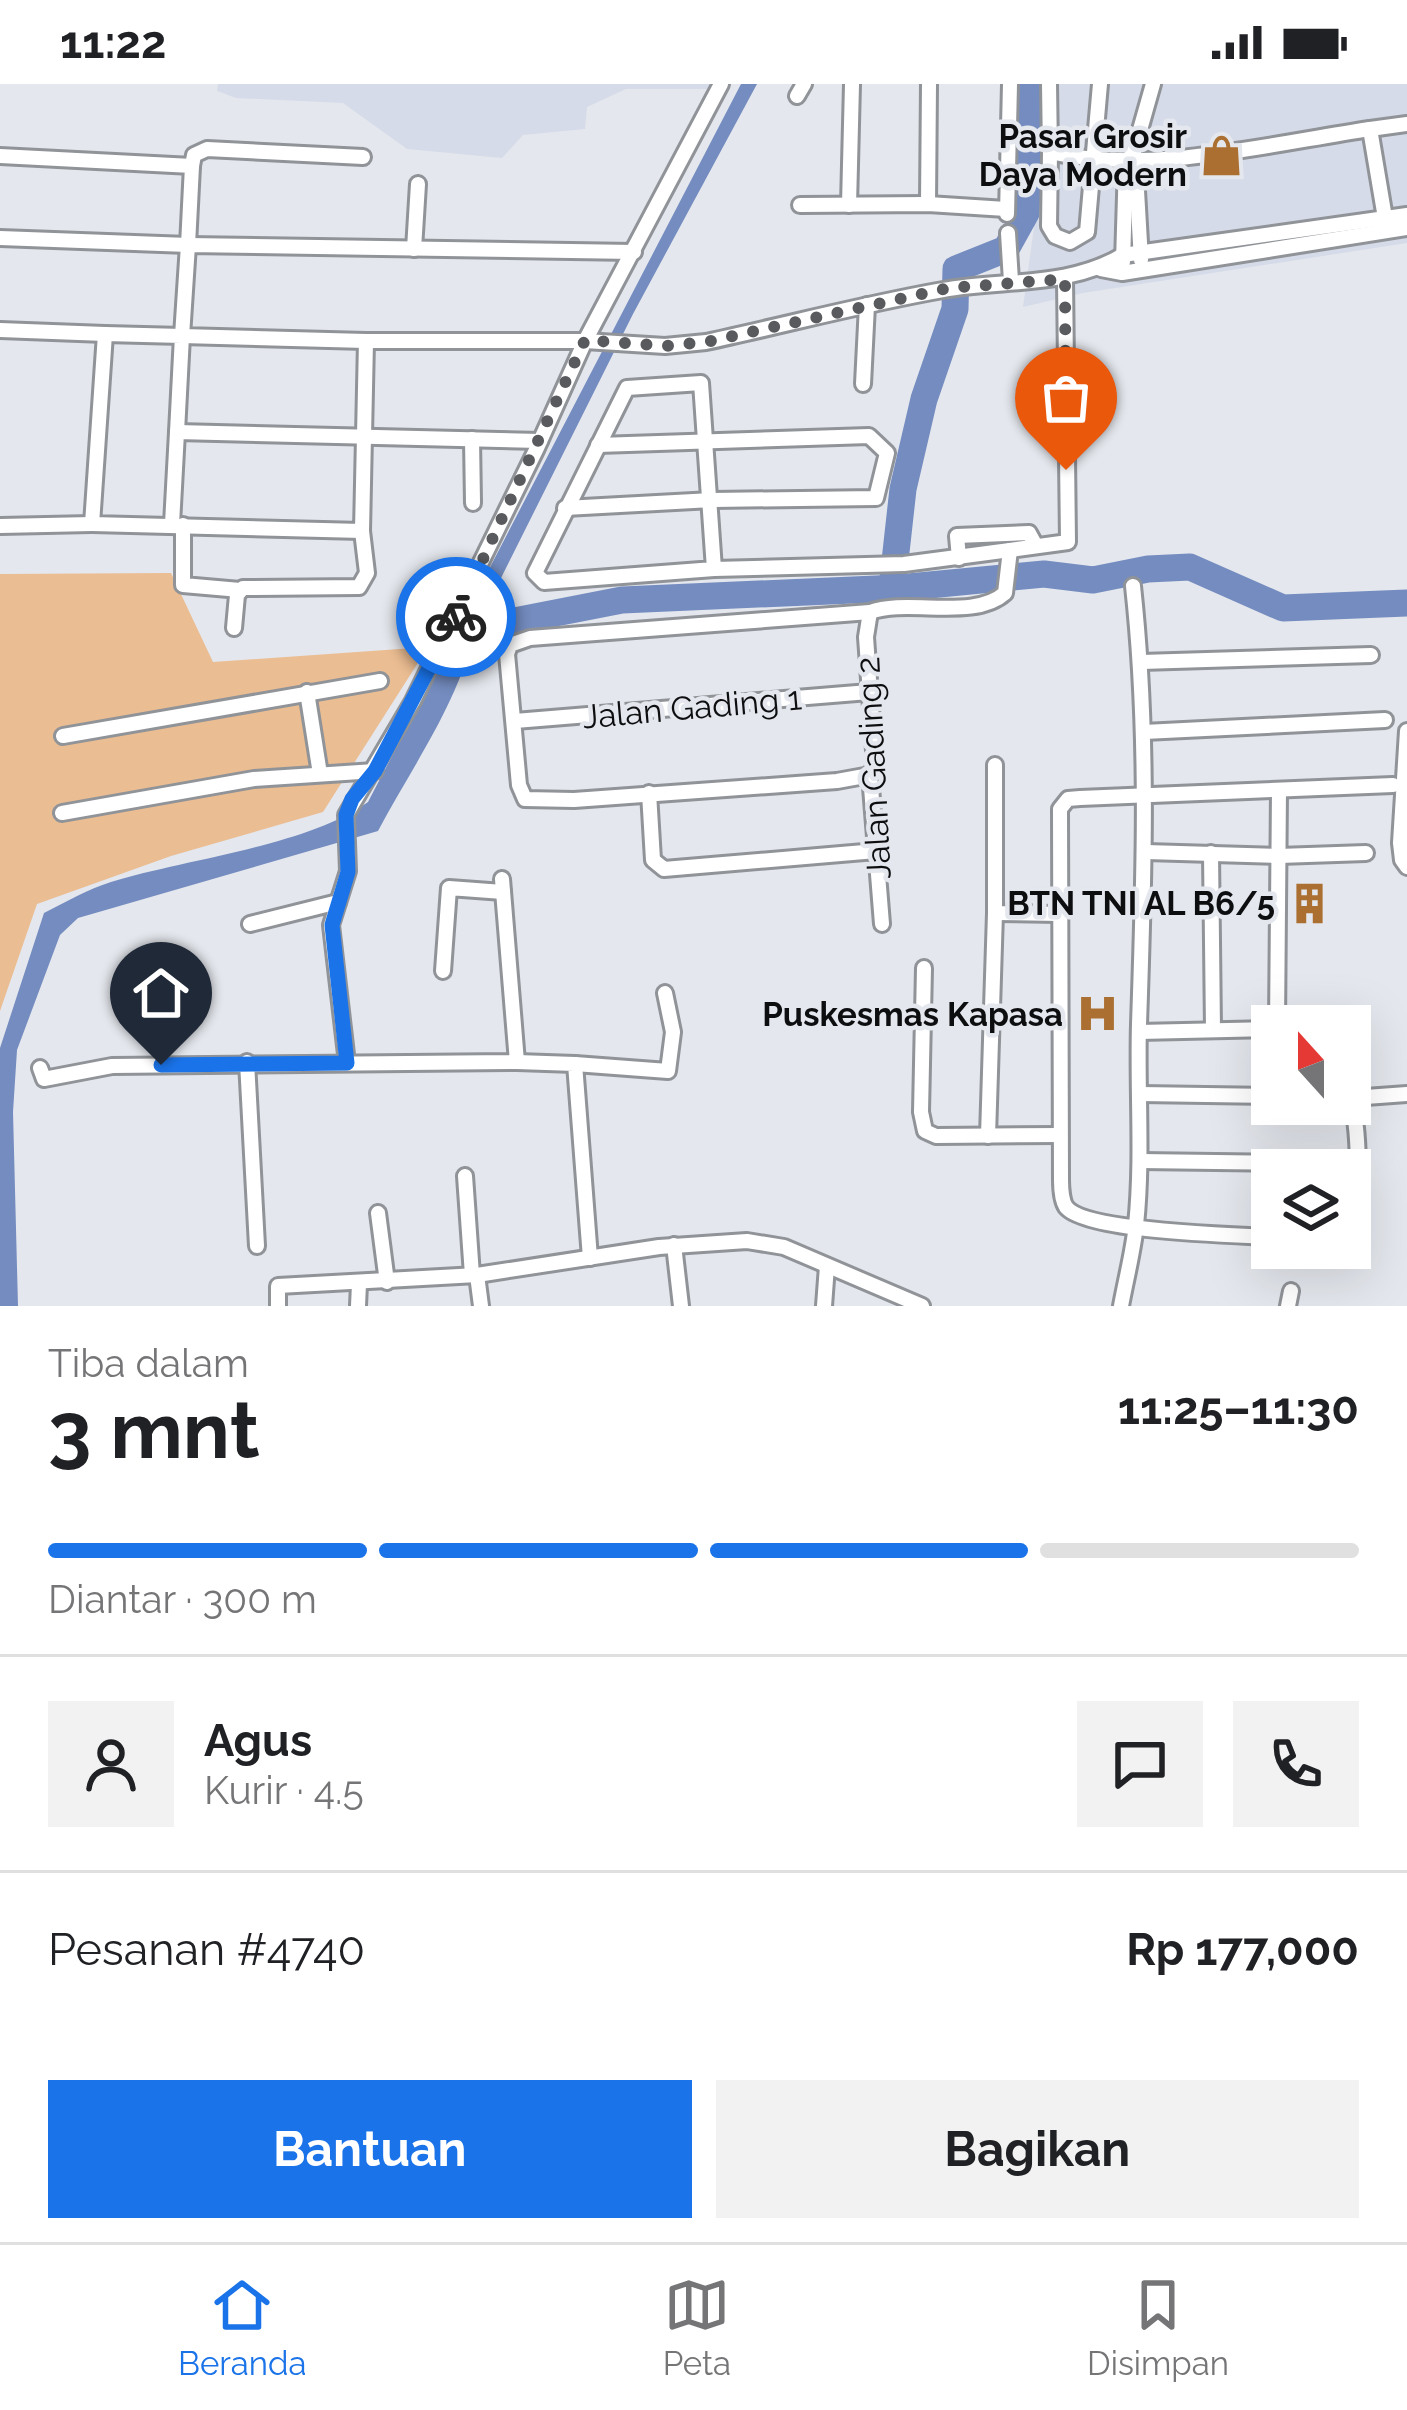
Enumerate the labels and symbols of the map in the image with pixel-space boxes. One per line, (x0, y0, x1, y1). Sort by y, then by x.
place label: Pasar Grosir Daya Modern (979, 117, 1187, 194)
shop icon: Pasar Grosir Daya Modern (1198, 132, 1244, 178)
pin (1015, 347, 1117, 470)
courier (396, 557, 516, 677)
street label: Jalan Gading 2 (848, 656, 899, 880)
street label: Jalan Gading 1 (581, 678, 803, 736)
building icon: BTN TNI AL B6/5 (1286, 880, 1332, 926)
place label: BTN TNI AL B6/5 (1007, 884, 1275, 923)
pin (110, 942, 212, 1065)
hospital icon: Puskesmas Kapasa (1074, 991, 1120, 1037)
place label: Puskesmas Kapasa (762, 995, 1063, 1034)
north arrow (1251, 1005, 1371, 1125)

